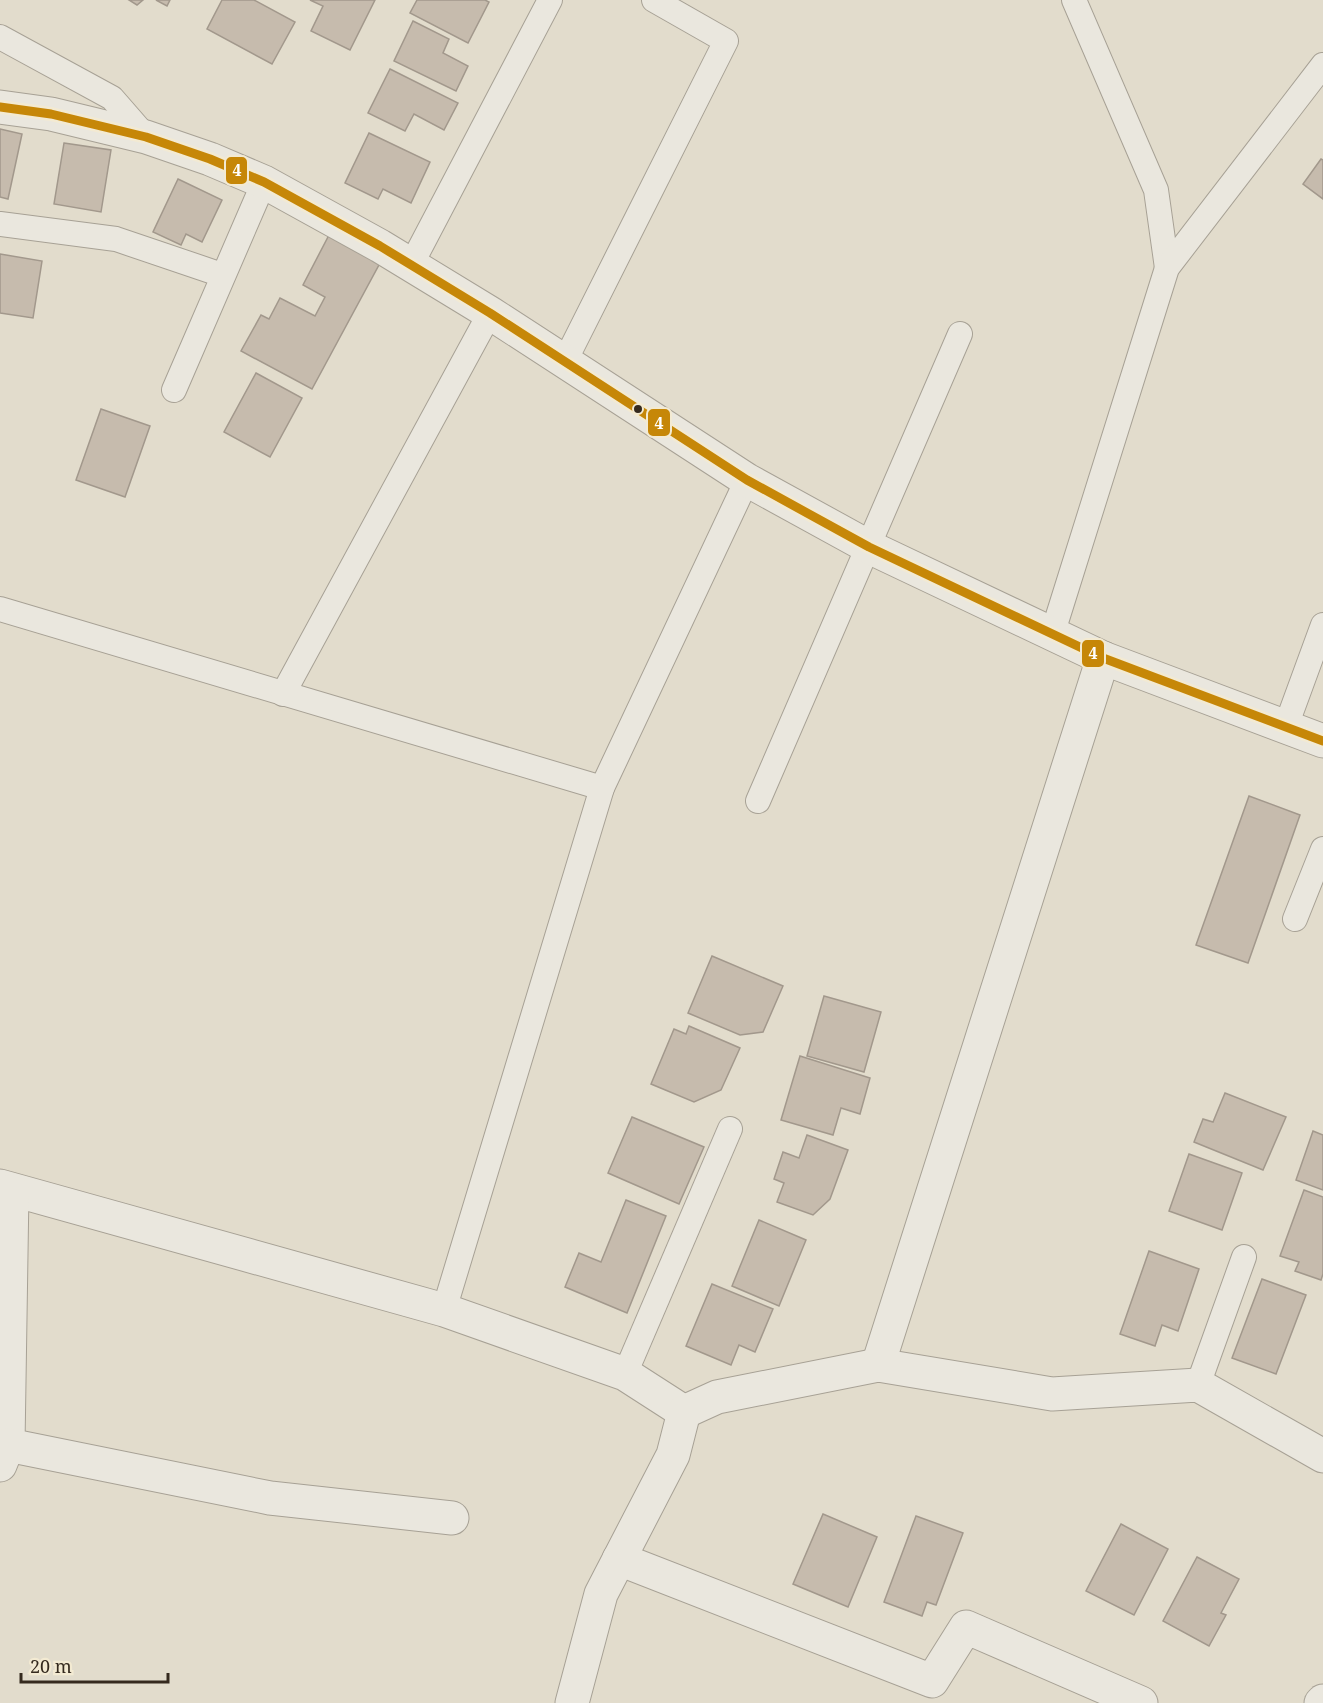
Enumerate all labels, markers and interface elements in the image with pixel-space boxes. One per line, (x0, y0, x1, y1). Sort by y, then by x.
line badge: 4 (225, 156, 248, 185)
text: 4 (232, 159, 242, 181)
unlabelled marker (632, 403, 644, 415)
line badge: 4 (647, 408, 671, 437)
text: 4 (654, 412, 664, 434)
line badge: 4 (1081, 639, 1105, 668)
text: 4 (1088, 642, 1098, 664)
scale bar (21, 1646, 168, 1684)
text: 20 m (30, 1654, 72, 1678)

